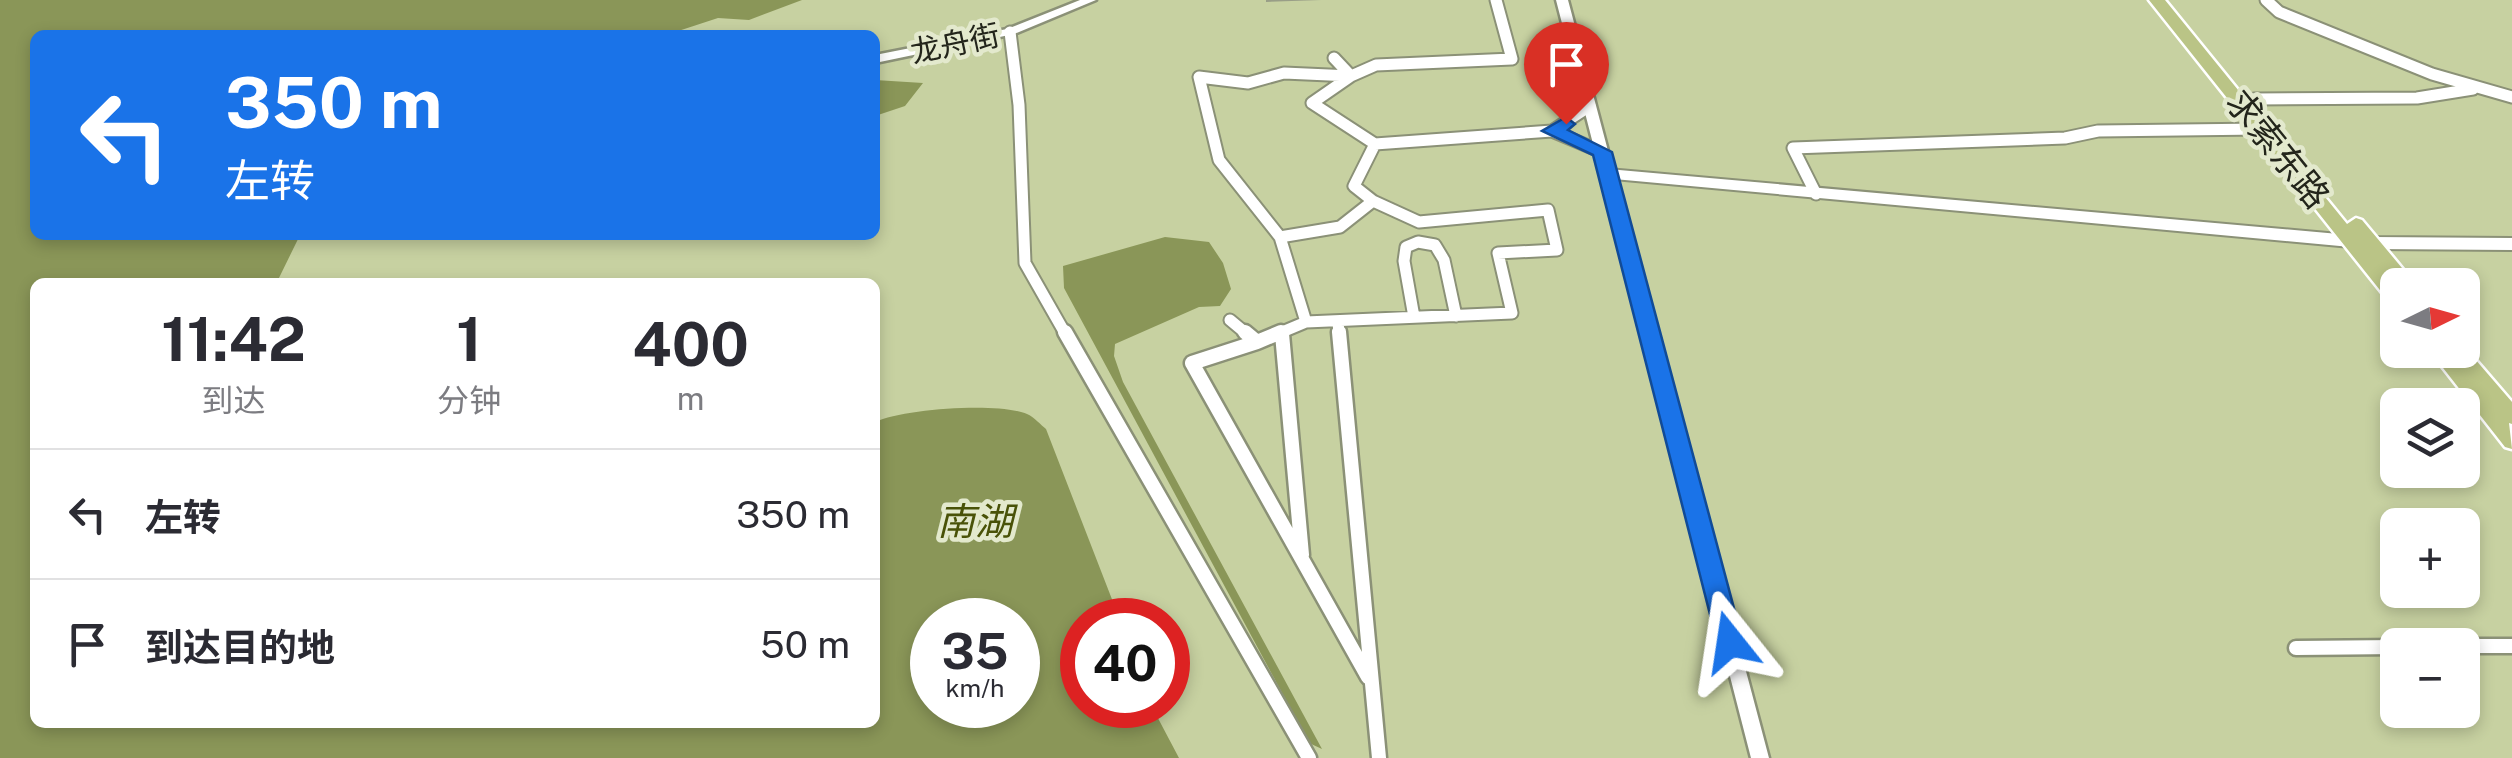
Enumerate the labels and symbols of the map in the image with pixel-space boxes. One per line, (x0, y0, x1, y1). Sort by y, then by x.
street label: 龙舟街 (907, 16, 1003, 70)
pin (1524, 22, 1609, 125)
street label: 求索东路 (2218, 82, 2338, 216)
north arrow (2380, 268, 2480, 368)
water label: 南湖 (937, 499, 1018, 544)
position arrow (1678, 590, 1782, 694)
speed limit sign: 40 (1060, 598, 1190, 728)

